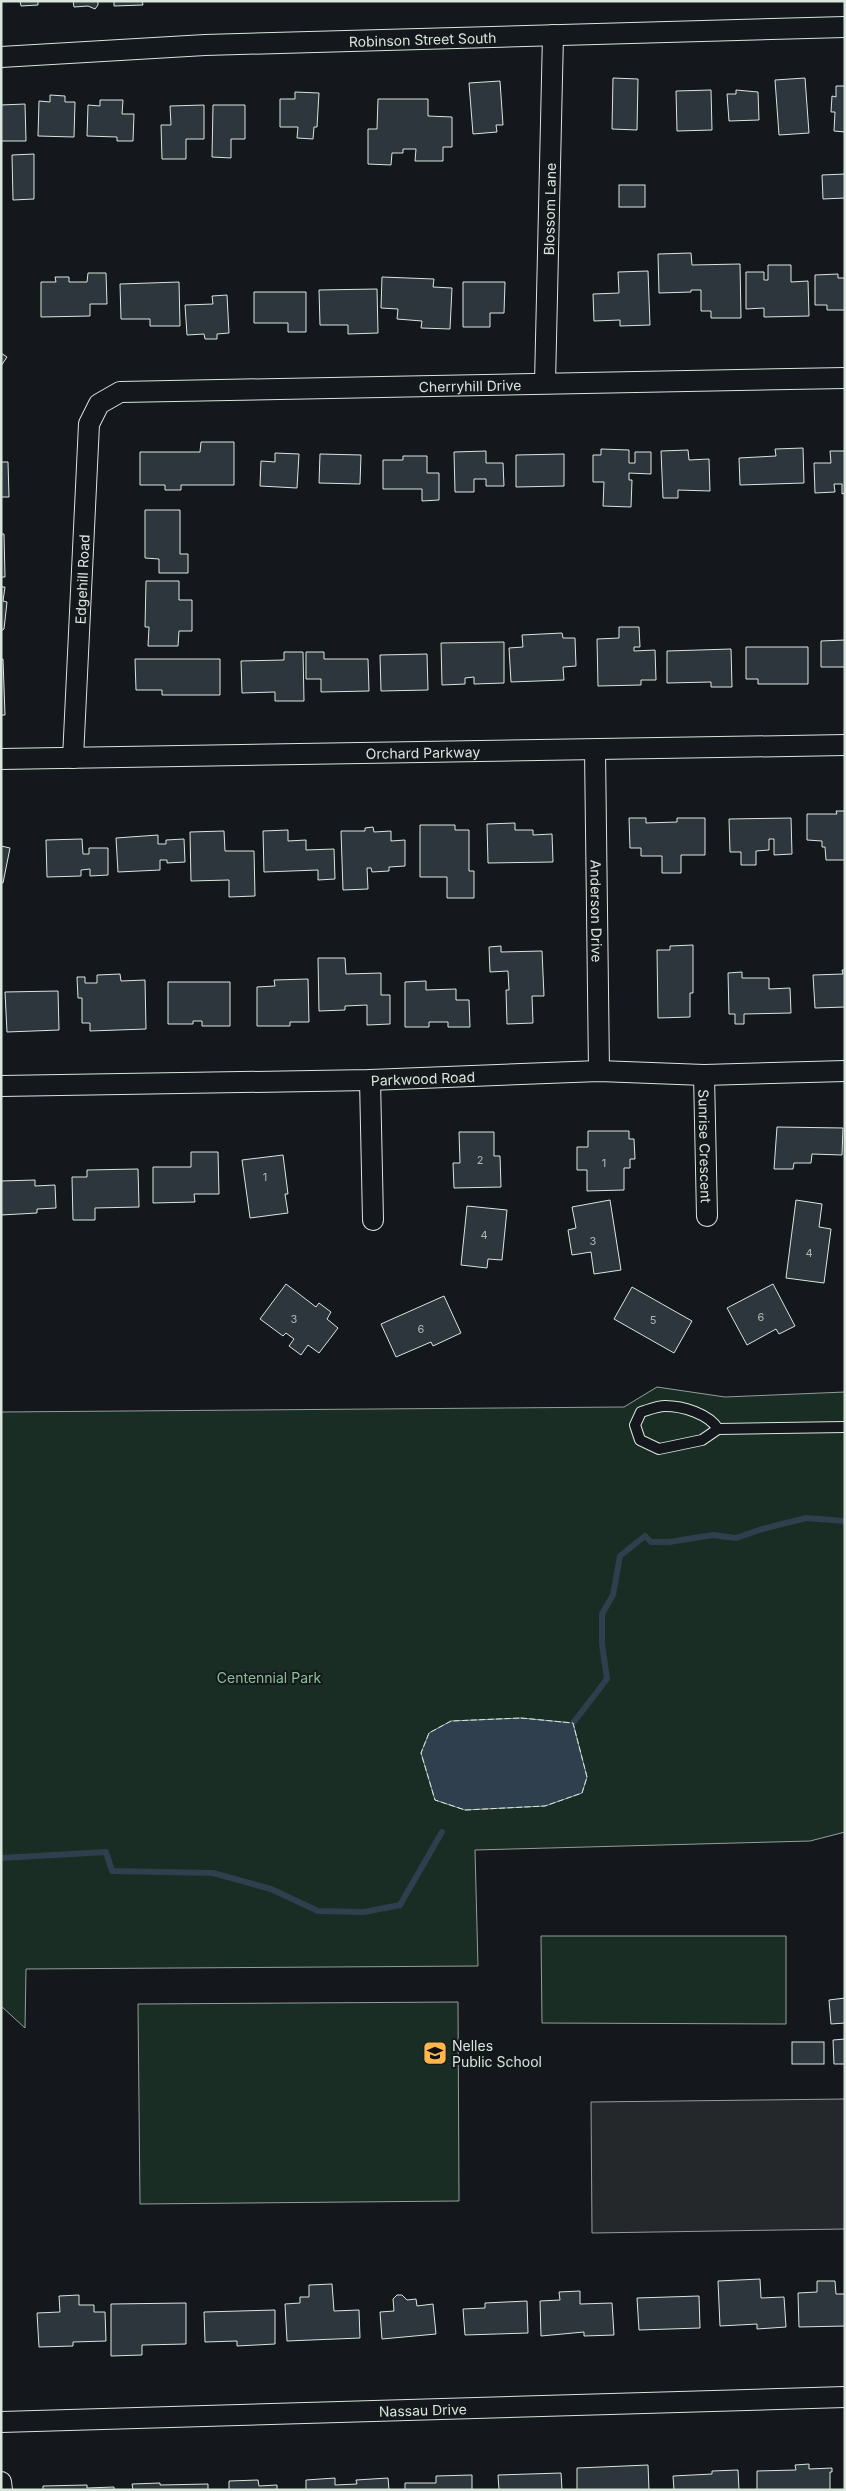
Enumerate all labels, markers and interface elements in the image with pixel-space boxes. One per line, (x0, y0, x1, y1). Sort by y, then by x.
street label: Robinson Street South (349, 28, 497, 49)
street label: Blossom Lane (539, 163, 559, 256)
street label: Cherryhill Drive (418, 376, 522, 395)
street label: Edgehill Road (71, 534, 92, 625)
street label: Orchard Parkway (366, 743, 480, 761)
street label: Anderson Drive (588, 859, 606, 962)
street label: Parkwood Road (370, 1067, 475, 1088)
street label: Sunrise Crescent (696, 1089, 715, 1203)
house number: 2 (477, 1153, 483, 1167)
house number: 1 (602, 1156, 606, 1170)
house number: 1 (263, 1170, 267, 1184)
house number: 4 (480, 1228, 488, 1242)
house number: 3 (590, 1234, 597, 1248)
house number: 4 (805, 1246, 813, 1260)
house number: 6 (758, 1310, 765, 1324)
house number: 3 (291, 1312, 298, 1326)
house number: 5 (650, 1313, 657, 1327)
house number: 6 (418, 1322, 425, 1336)
park label: Centennial Park (217, 1669, 321, 1686)
place label: Nelles Public School (452, 2037, 542, 2070)
school or university icon: Nelles Public School (422, 2040, 448, 2066)
street label: Nassau Drive (379, 2400, 467, 2419)

